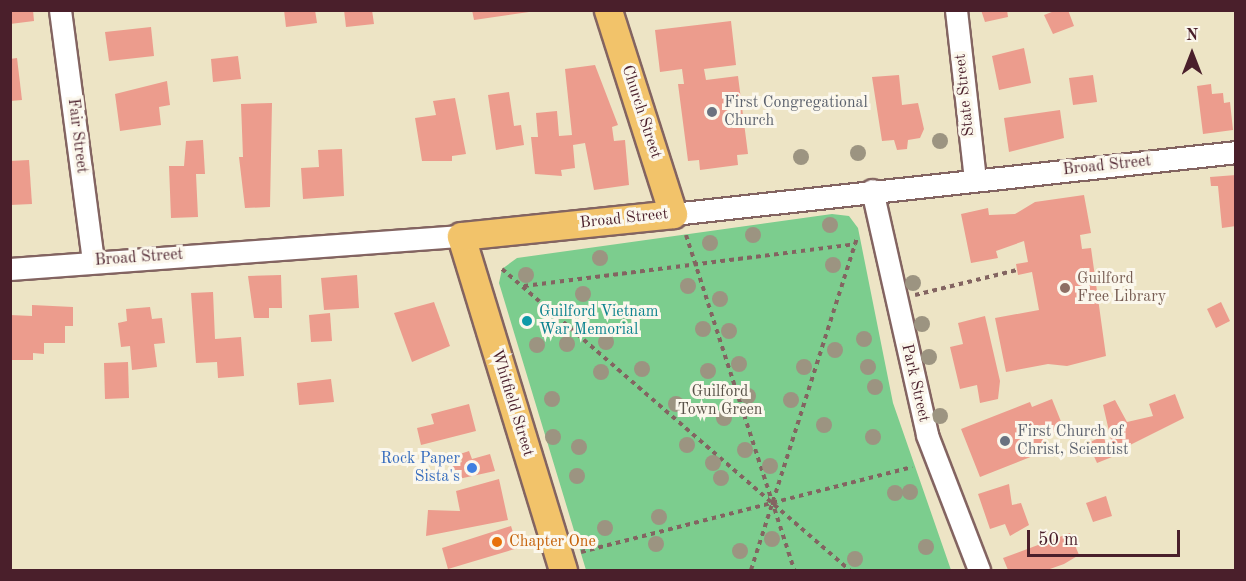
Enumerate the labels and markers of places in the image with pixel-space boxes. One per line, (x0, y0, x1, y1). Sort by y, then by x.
place label: First Congregational Church (724, 93, 868, 131)
marker: First Congregational Church (705, 105, 719, 119)
place label: Guilford Free Library (1077, 269, 1166, 307)
marker: Guilford Free Library (1058, 281, 1072, 295)
place label: Guilford Vietnam War Memorial (539, 302, 658, 340)
marker: Guilford Vietnam War Memorial (520, 314, 534, 328)
place label: First Church of Christ, Scientist (1017, 422, 1128, 460)
marker: First Church of Christ, Scientist (998, 434, 1012, 448)
place label: Rock Paper Sista's (381, 449, 460, 487)
marker: Rock Paper Sista's (465, 461, 479, 475)
place label: Chapter One (509, 532, 596, 552)
marker: Chapter One (490, 535, 504, 549)

